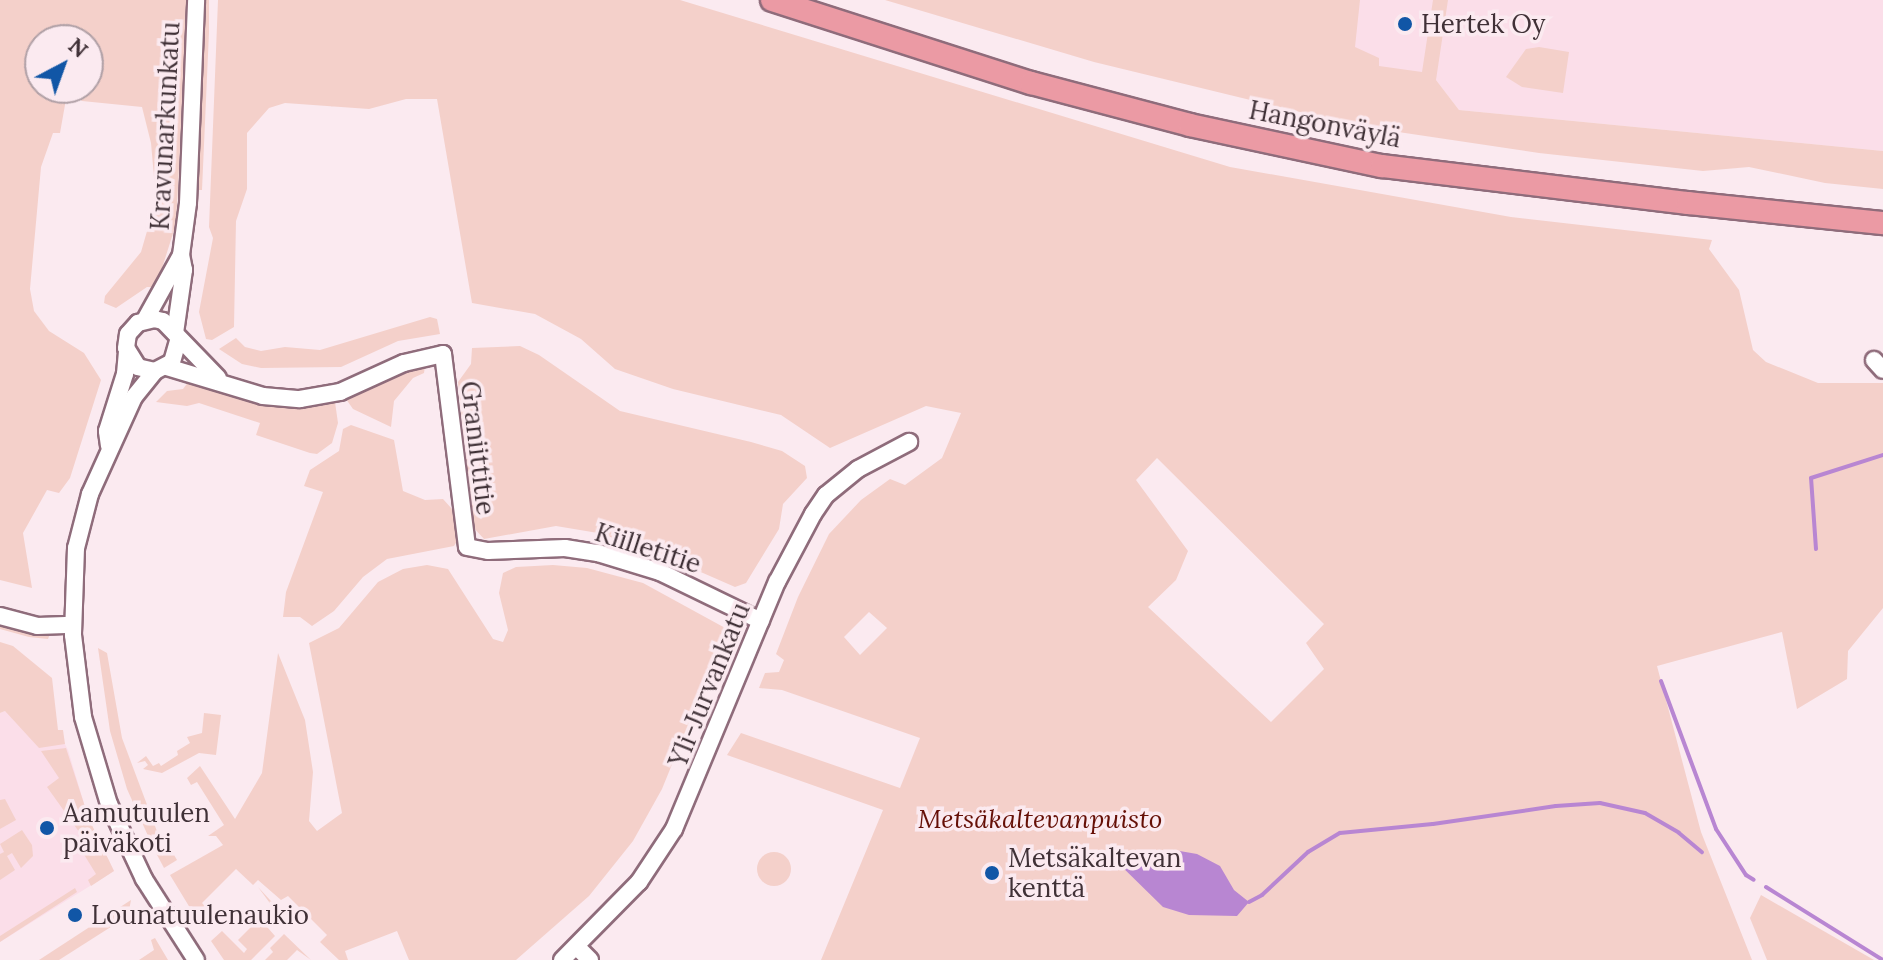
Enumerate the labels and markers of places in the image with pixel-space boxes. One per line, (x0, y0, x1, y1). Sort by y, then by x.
place label: Hertek Oy (1421, 8, 1546, 40)
marker: Hertek Oy (1396, 15, 1414, 33)
place label: Aamutuulen päiväkoti (63, 797, 210, 858)
marker: Aamutuulen päiväkoti (38, 819, 56, 837)
place label: Metsäkaltevan kenttä (1008, 842, 1182, 904)
marker: Metsäkaltevan kenttä (983, 864, 1001, 882)
place label: Lounatuulenaukio (91, 899, 309, 931)
marker: Lounatuulenaukio (66, 906, 84, 924)

